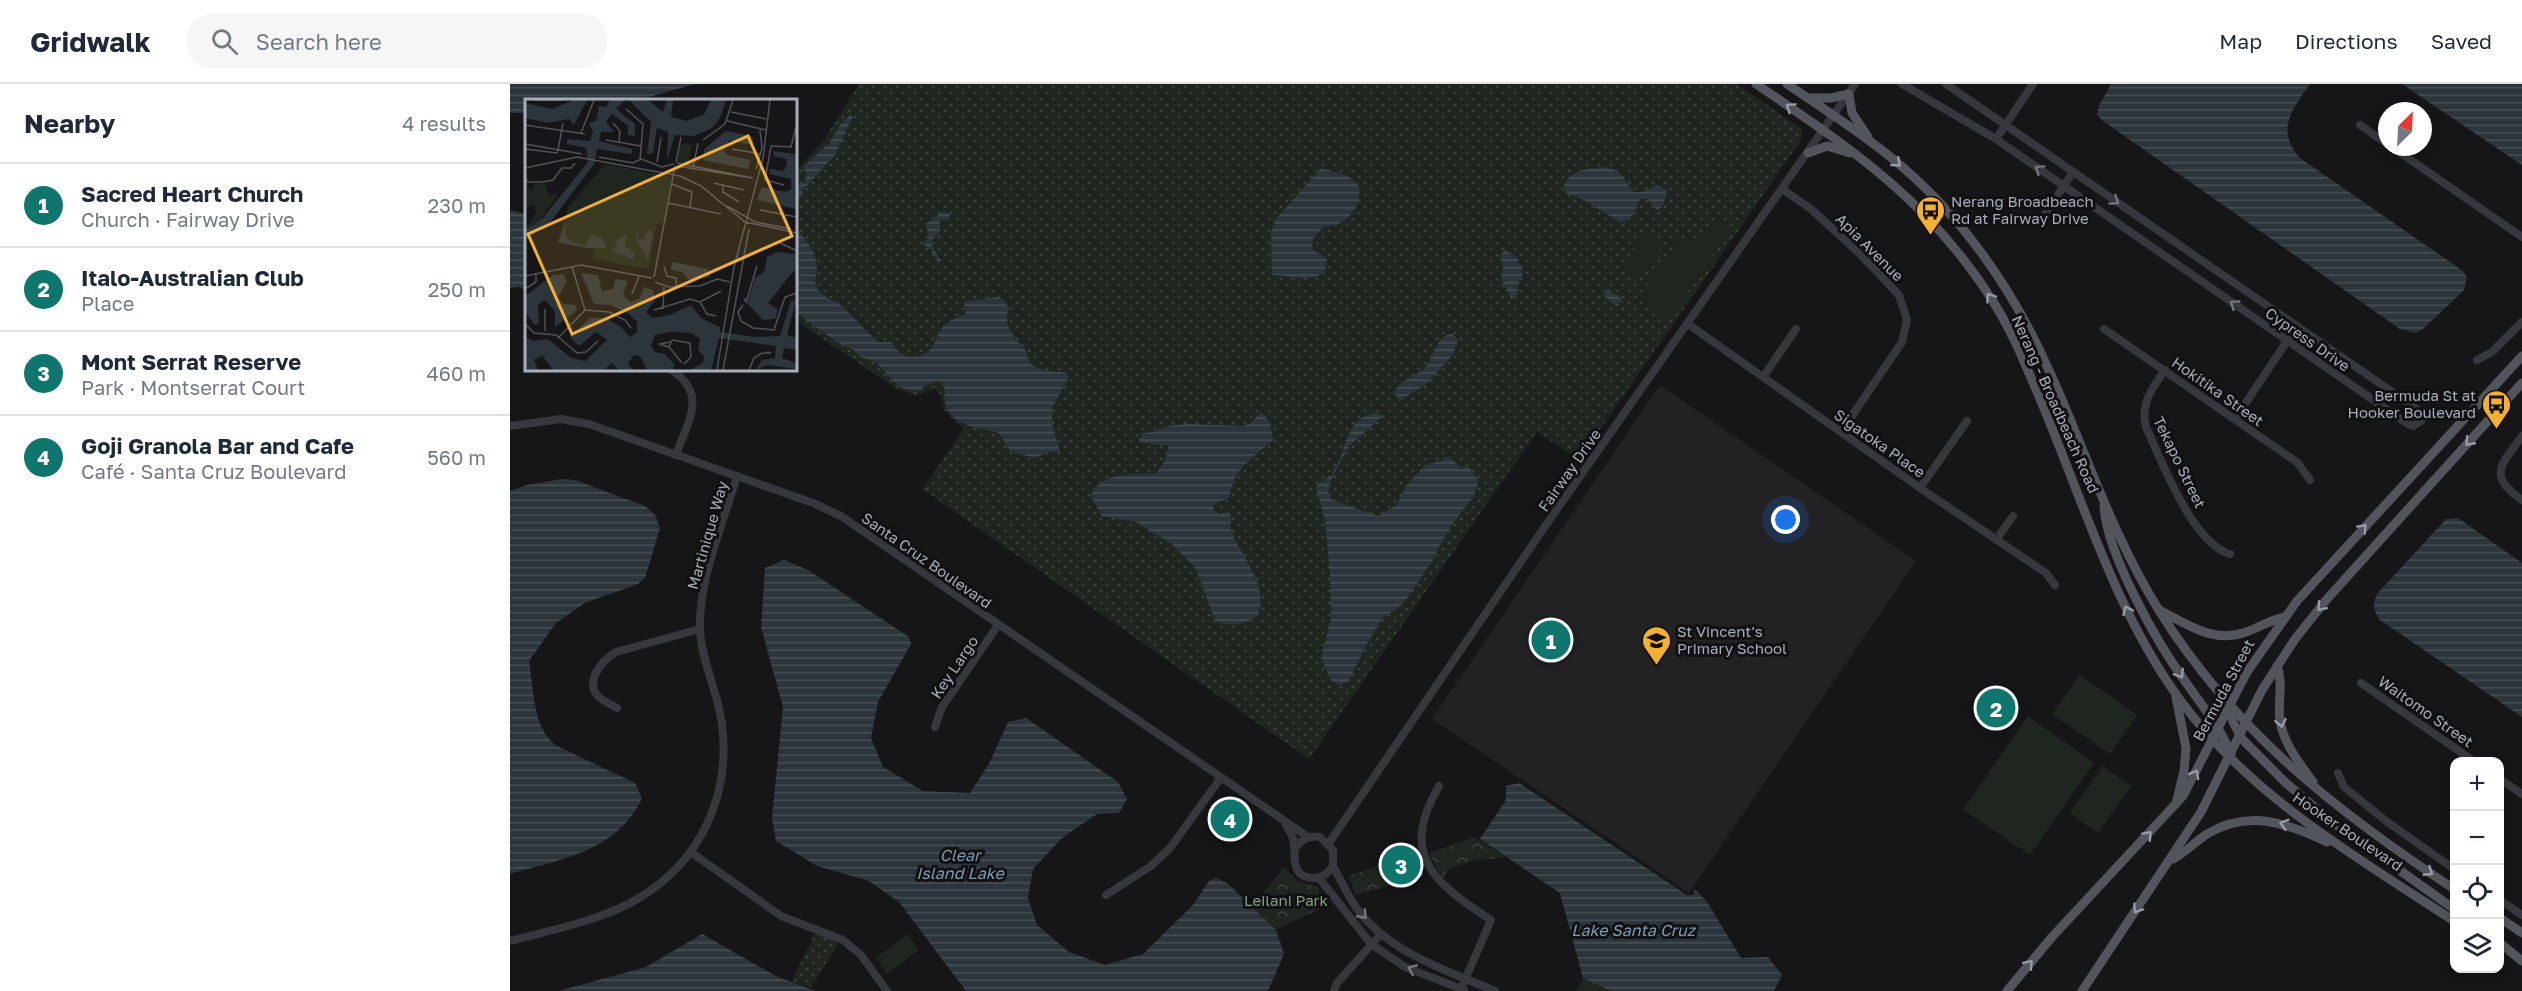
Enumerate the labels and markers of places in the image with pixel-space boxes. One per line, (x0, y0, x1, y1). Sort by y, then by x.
place label: Nerang Broadbeach Rd at Fairway Drive (1951, 192, 2094, 227)
bus stop icon: Nerang Broadbeach Rd at Fairway Drive (1914, 194, 1946, 236)
place label: Bermuda St at Hooker Boulevard (2348, 386, 2476, 421)
bus stop icon: Bermuda St at Hooker Boulevard (2481, 388, 2513, 430)
pin: 1 (1532, 618, 1570, 662)
place label: St Vincent's Primary School (1677, 622, 1787, 657)
school or university icon: St Vincent's Primary School (1640, 624, 1672, 666)
pin: 2 (1976, 686, 2016, 730)
pin: 4 (1210, 796, 1250, 842)
pin: 3 (1382, 842, 1420, 888)

